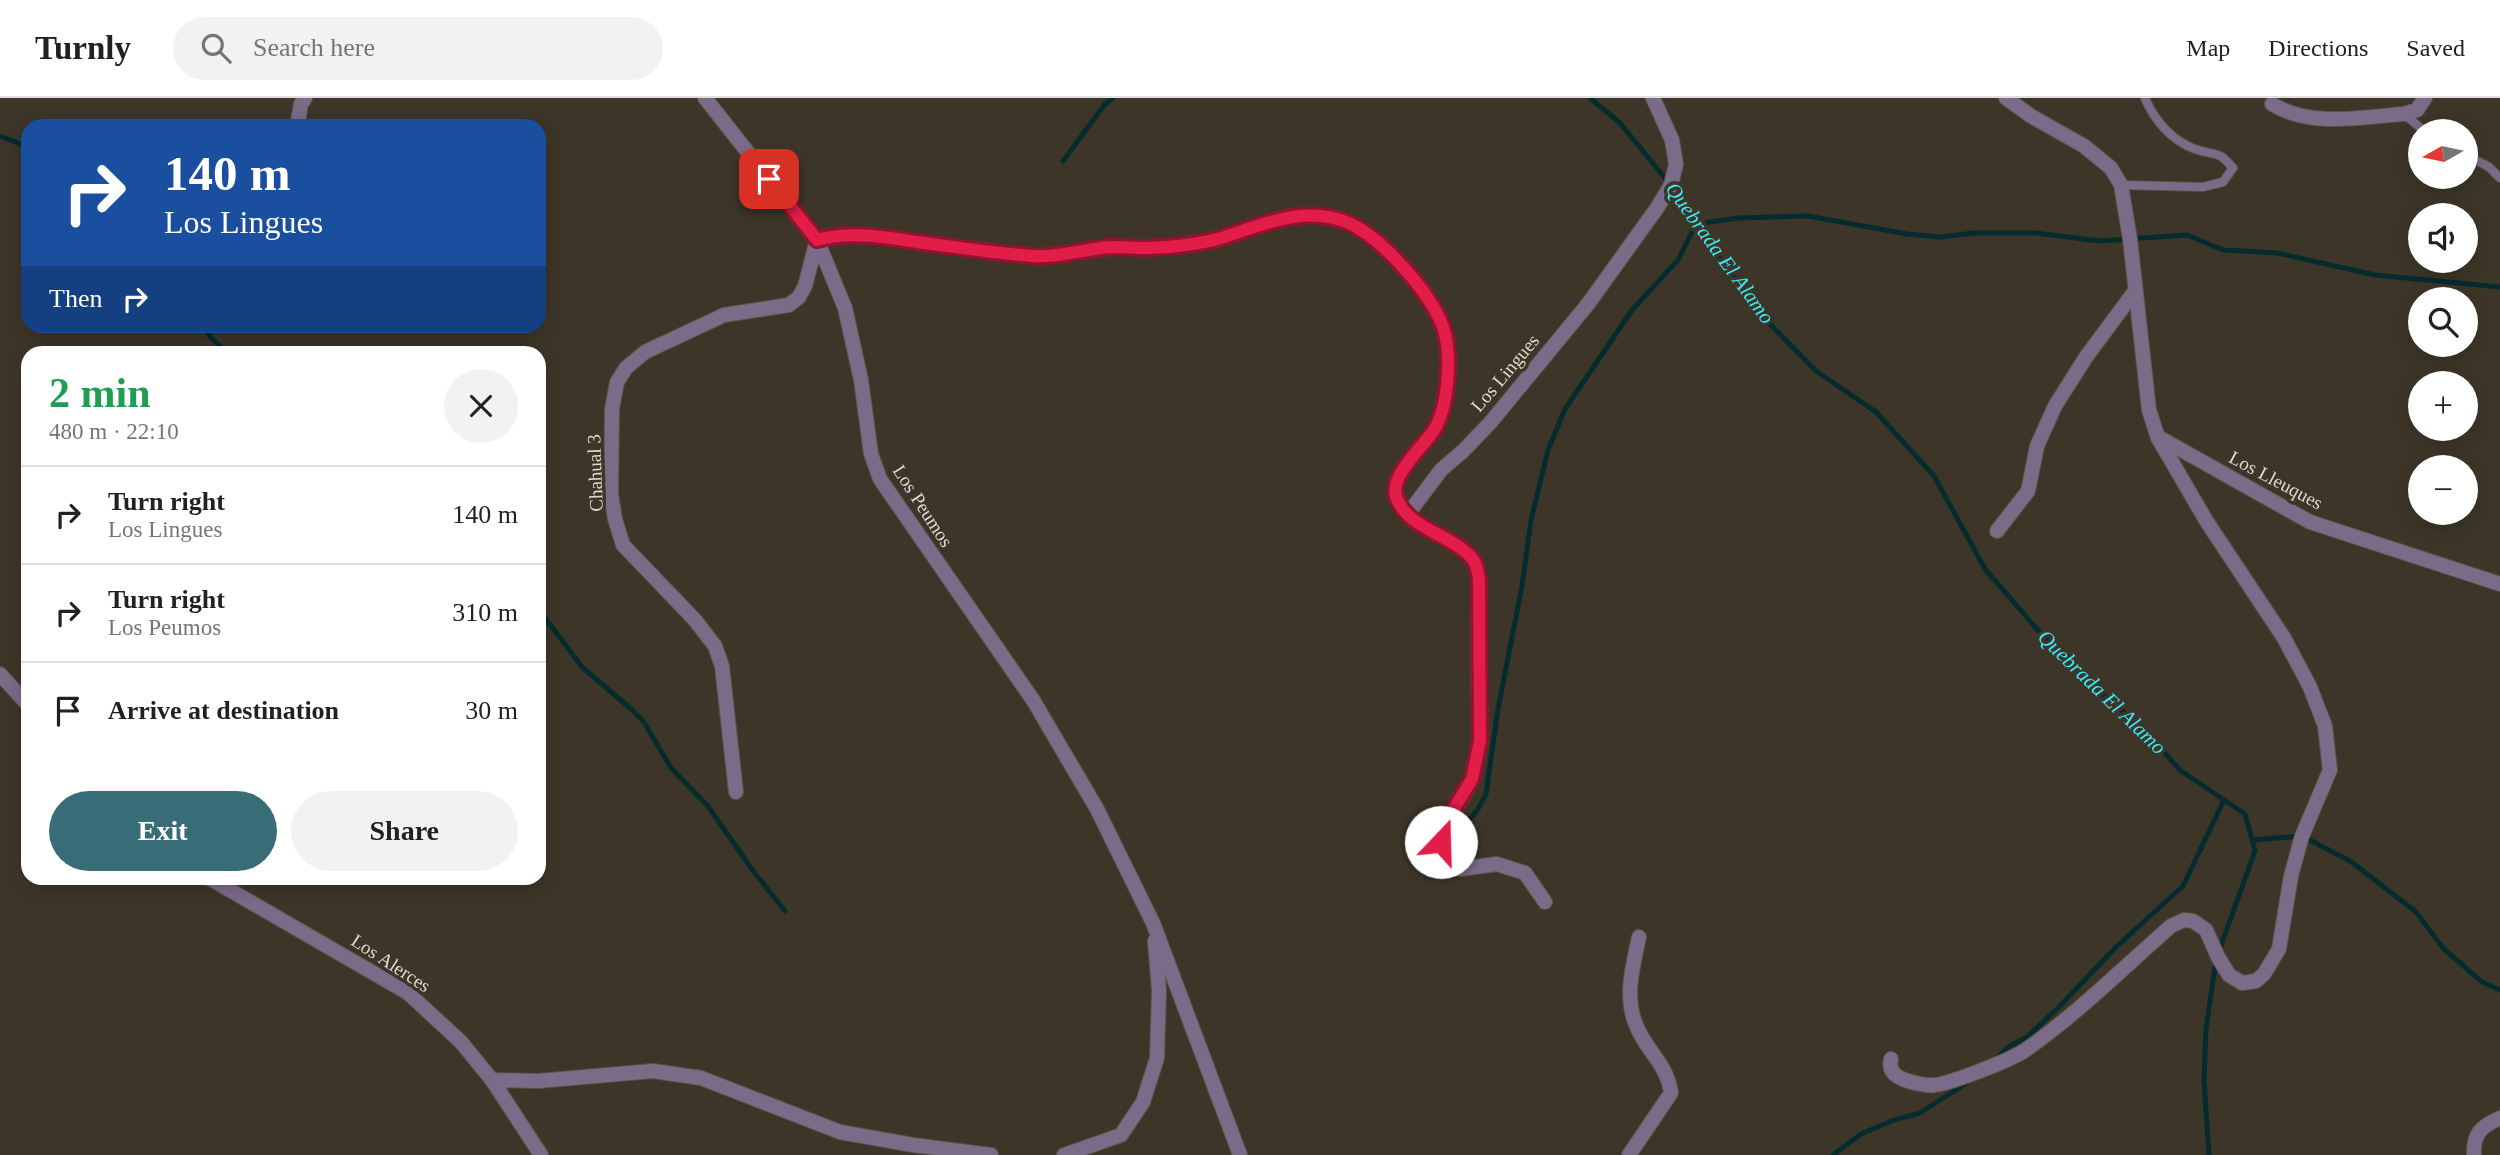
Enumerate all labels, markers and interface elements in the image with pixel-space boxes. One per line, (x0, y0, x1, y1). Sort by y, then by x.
search box (173, 17, 663, 80)
icon: search (197, 29, 235, 67)
text: Turnly (35, 30, 131, 66)
text: Search here (253, 33, 375, 62)
text: Map (2186, 35, 2230, 61)
text: Directions (2268, 35, 2368, 61)
text: Saved (2406, 35, 2465, 61)
north arrow (2408, 119, 2478, 189)
map controls (2408, 119, 2478, 525)
text: 140 m (164, 146, 291, 201)
icon: right (49, 147, 140, 238)
pin (739, 149, 799, 209)
icon: arrive (750, 160, 788, 198)
water label: Quebrada El Alamo (1661, 178, 1779, 328)
button: sound (2408, 203, 2478, 273)
text: Los Lingues (164, 204, 323, 240)
icon: right (116, 280, 154, 318)
text: Then (49, 284, 102, 313)
button: search (2408, 287, 2478, 357)
street label: Los Lingues (1467, 330, 1543, 416)
button: close (444, 369, 518, 443)
text: 2 min (49, 370, 151, 416)
button: + (2408, 371, 2478, 441)
text: 480 m · 22:10 (49, 419, 179, 444)
street label: Chahual 3 (583, 434, 607, 512)
street label: Los Lleuques (2226, 447, 2326, 513)
button: − (2408, 455, 2478, 525)
street label: Los Peumos (889, 461, 957, 551)
text: Turn right (108, 487, 225, 516)
icon: right (49, 496, 87, 534)
text: 140 m (452, 500, 518, 529)
text: Los Lingues (108, 517, 222, 542)
text: Turn right (108, 585, 225, 614)
icon: right (49, 594, 87, 632)
text: 310 m (452, 598, 518, 627)
text: Los Peumos (108, 615, 221, 640)
water label: Quebrada El Alamo (2033, 625, 2171, 759)
icon: arrive (49, 692, 87, 730)
text: Arrive at destination (108, 696, 339, 725)
text: 30 m (465, 696, 518, 725)
button: Exit (49, 791, 277, 871)
button: Share (291, 791, 518, 871)
position arrow (1404, 805, 1478, 879)
street label: Los Alerces (347, 930, 435, 996)

